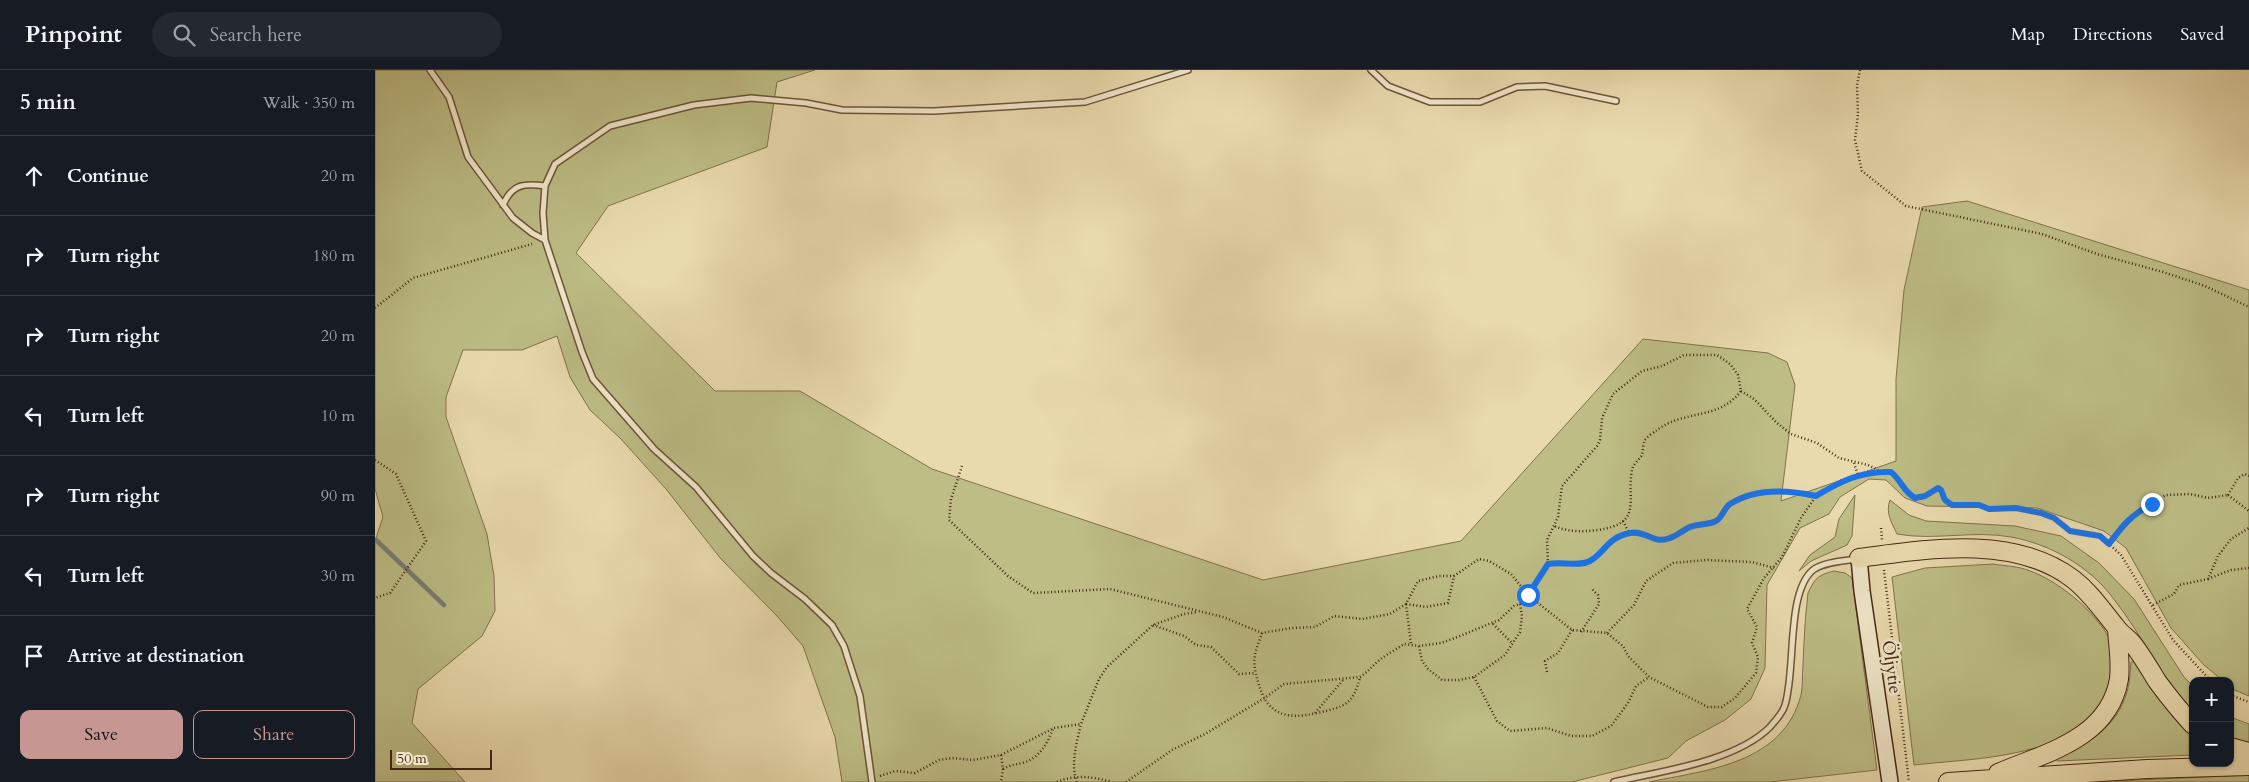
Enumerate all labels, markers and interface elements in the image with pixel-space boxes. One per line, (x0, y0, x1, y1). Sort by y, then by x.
search box (152, 12, 502, 57)
text: Pinpoint (25, 18, 122, 51)
icon: search (170, 21, 198, 49)
text: Search here (210, 22, 302, 48)
text: Map (2011, 22, 2045, 47)
text: Directions (2073, 22, 2152, 47)
text: Saved (2180, 22, 2224, 47)
text: 5 min (20, 88, 76, 117)
text: Walk · 350 m (263, 92, 355, 114)
icon: ahead (20, 162, 48, 190)
text: Continue (67, 163, 149, 189)
text: 20 m (321, 165, 355, 187)
icon: right (20, 242, 48, 270)
text: Turn right (67, 243, 159, 269)
text: 180 m (313, 245, 355, 267)
icon: right (20, 322, 48, 350)
text: Turn right (67, 323, 159, 349)
text: 20 m (321, 325, 355, 347)
icon: left (20, 402, 48, 430)
text: Turn left (67, 403, 144, 429)
text: 10 m (321, 405, 355, 427)
icon: right (20, 482, 48, 510)
text: Turn right (67, 483, 159, 509)
text: 90 m (321, 485, 355, 507)
route end (2141, 493, 2164, 516)
icon: left (20, 562, 48, 590)
text: Turn left (67, 563, 144, 589)
text: 30 m (321, 565, 355, 587)
route start (1517, 584, 1540, 607)
street label: Öljytie (1875, 639, 1908, 695)
icon: arrive (20, 642, 48, 670)
text: Arrive at destination (67, 643, 244, 669)
map controls (2189, 677, 2234, 767)
button: + (2189, 677, 2234, 722)
button: Save (20, 710, 183, 759)
button: Share (193, 710, 355, 759)
button: − (2189, 722, 2234, 767)
scale bar (390, 747, 493, 770)
text: 50 m (397, 749, 427, 768)

